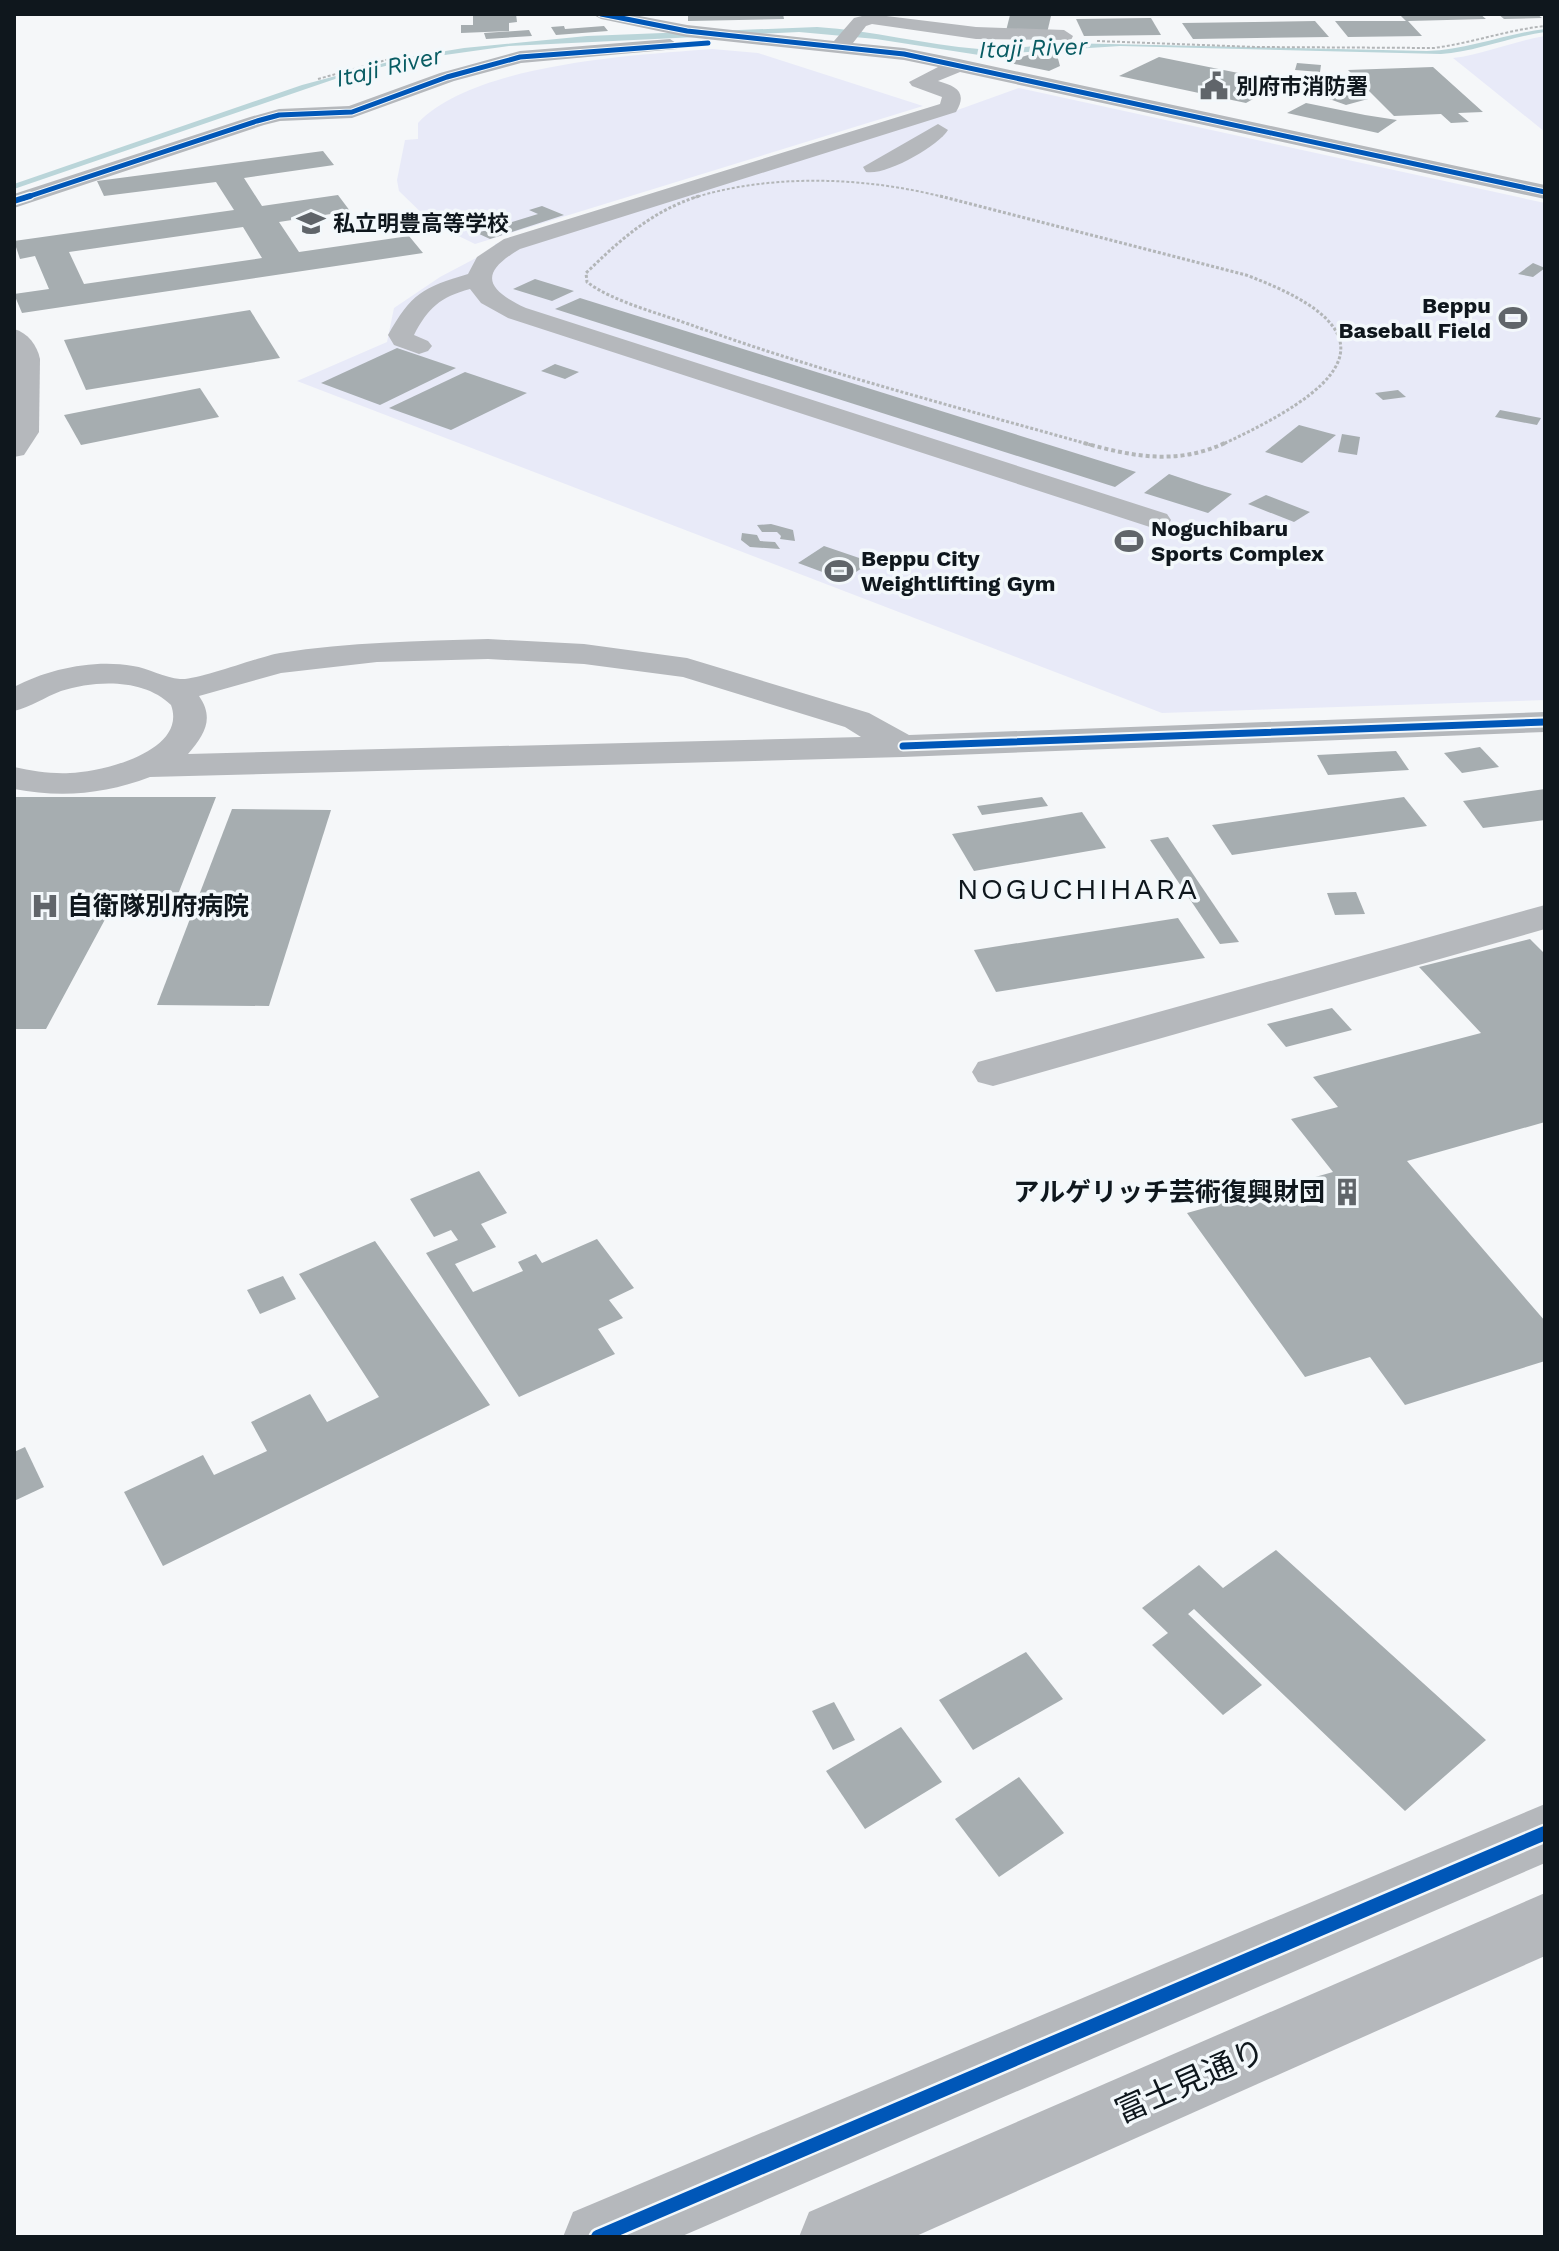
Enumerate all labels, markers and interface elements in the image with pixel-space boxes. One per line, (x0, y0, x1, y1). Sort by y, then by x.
water label: Itaji River (978, 32, 1089, 64)
water label: Itaji River (333, 41, 447, 93)
public building icon: 別府市消防署 (1199, 71, 1229, 101)
place label: 別府市消防署 (1236, 74, 1368, 99)
school or university icon: 私立明豊高等学校 (296, 208, 326, 238)
place label: 私立明豊高等学校 (333, 211, 509, 236)
place label: Beppu Baseball Field (1338, 293, 1491, 343)
sports icon: Beppu Baseball Field (1498, 303, 1528, 333)
place label: Noguchibaru Sports Complex (1151, 516, 1324, 566)
sports icon: Noguchibaru Sports Complex (1114, 526, 1144, 556)
place label: Beppu City Weightlifting Gym (861, 546, 1056, 596)
sports icon: Beppu City Weightlifting Gym (824, 556, 854, 586)
district label: NOGUCHIHARA (957, 871, 1199, 906)
hospital icon: 自衛隊別府病院 (30, 891, 60, 921)
place label: 自衛隊別府病院 (67, 891, 249, 921)
place label: アルゲリッチ芸術復興財団 (1013, 1177, 1325, 1207)
building icon: アルゲリッチ芸術復興財団 (1332, 1177, 1362, 1207)
street label: 富士見通り (1109, 2031, 1271, 2131)

